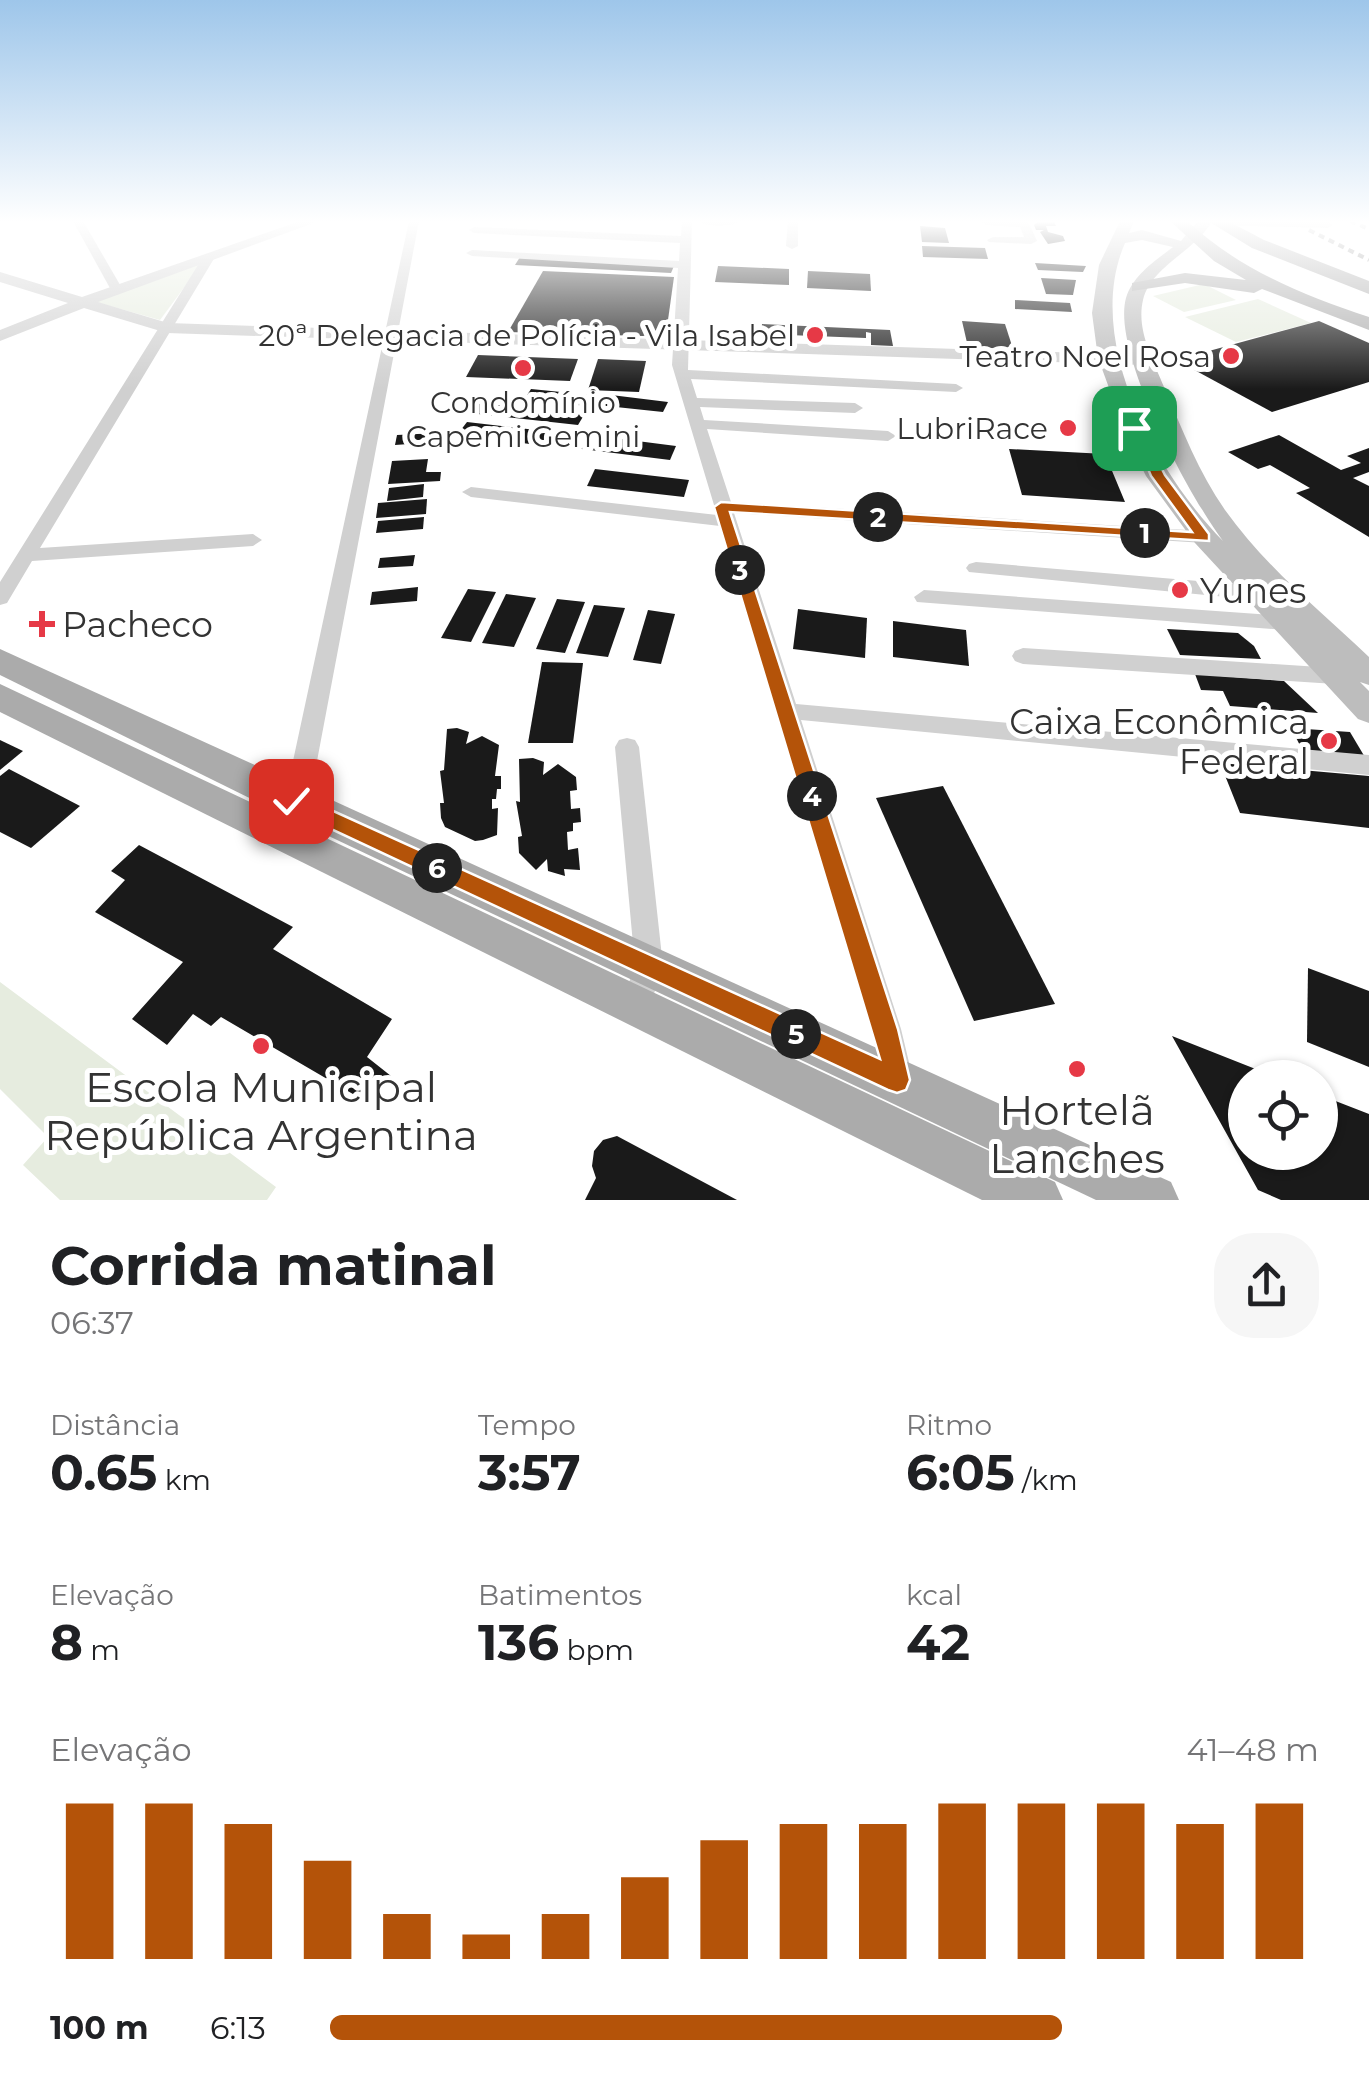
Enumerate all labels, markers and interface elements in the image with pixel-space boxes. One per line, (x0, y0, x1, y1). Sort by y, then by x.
place label: 20ª Delegacia de Polícia - Vila Isabel (258, 317, 795, 354)
marker: 20ª Delegacia de Polícia - Vila Isabel (804, 324, 826, 346)
place label: Teatro Noel Rosa (959, 338, 1211, 375)
marker: Teatro Noel Rosa (1220, 345, 1242, 367)
marker: Condomínio Capemi Gemini (512, 357, 534, 379)
place label: Condomínio Capemi Gemini (406, 384, 640, 455)
pin (1092, 386, 1177, 471)
icon: arrive (1107, 401, 1162, 456)
place label: LubriRace (896, 410, 1048, 447)
marker: LubriRace (1057, 417, 1079, 439)
pin: 2 (853, 492, 903, 542)
text: 2 (870, 500, 886, 534)
pin: 1 (1120, 508, 1170, 558)
text: 1 (1140, 516, 1150, 550)
pin: 3 (715, 545, 765, 595)
text: 3 (732, 553, 748, 587)
place label: Yunes (1200, 569, 1306, 612)
marker: Yunes (1169, 579, 1191, 601)
place label: Pacheco (62, 603, 213, 646)
marker: Pacheco (31, 613, 53, 635)
place label: Caixa Econômica Federal (1009, 700, 1309, 783)
marker: Caixa Econômica Federal (1318, 730, 1340, 752)
pin (249, 759, 334, 844)
pin: 4 (787, 771, 837, 821)
icon: check (264, 774, 319, 829)
text: 4 (802, 779, 822, 813)
pin: 6 (412, 843, 462, 893)
text: 6 (428, 851, 446, 885)
pin: 5 (771, 1009, 821, 1059)
text: 5 (788, 1017, 804, 1051)
marker: Escola Municipal República Argentina (250, 1035, 272, 1057)
marker: Hortelã Lanches (1066, 1058, 1088, 1080)
map controls (1228, 1060, 1338, 1170)
button: locate (1228, 1060, 1338, 1170)
place label: Escola Municipal República Argentina (44, 1061, 478, 1161)
place label: Hortelã Lanches (989, 1084, 1165, 1184)
text: Corrida matinal (50, 1232, 497, 1299)
button: share (1214, 1233, 1319, 1338)
text: 06:37 (50, 1303, 134, 1342)
text: Distância (50, 1408, 180, 1442)
text: Tempo (478, 1408, 576, 1442)
text: Ritmo (906, 1408, 992, 1442)
text: 0.65 (50, 1442, 157, 1503)
text: 3:57 (478, 1442, 581, 1503)
text: 6:05 (906, 1442, 1015, 1503)
text: km (157, 1463, 211, 1497)
text: /km (1015, 1463, 1078, 1497)
text: Elevação (50, 1578, 174, 1612)
text: Batimentos (478, 1578, 642, 1612)
text: kcal (906, 1578, 962, 1612)
text: 8 (50, 1612, 83, 1673)
text: 136 (478, 1612, 559, 1673)
text: 42 (906, 1612, 970, 1673)
text: m (83, 1633, 120, 1667)
text: bpm (559, 1633, 634, 1667)
text: Elevação (50, 1730, 192, 1769)
text: 41–48 m (1187, 1730, 1319, 1769)
text: 100 m (50, 2008, 149, 2047)
text: 6:13 (210, 2008, 266, 2047)

